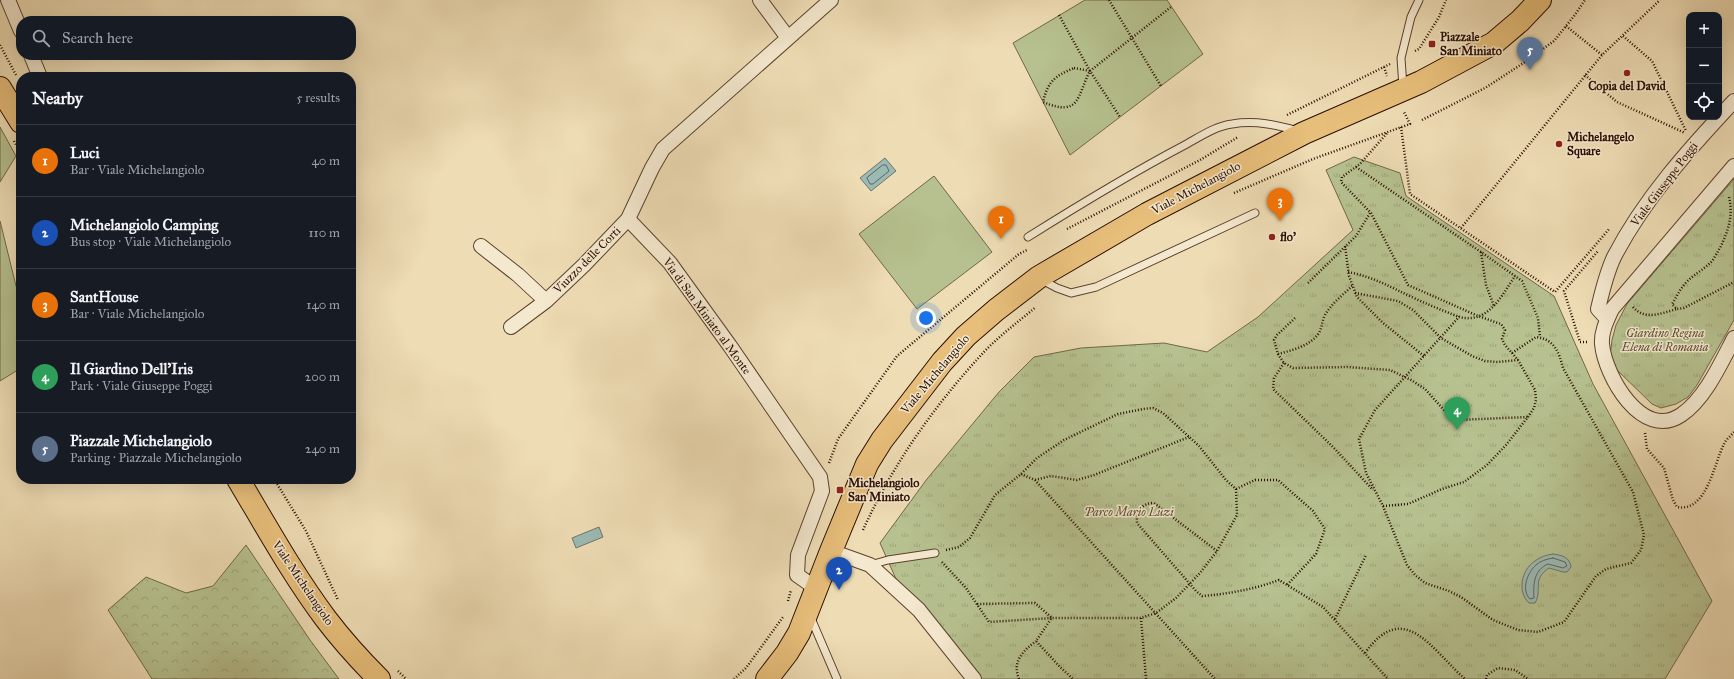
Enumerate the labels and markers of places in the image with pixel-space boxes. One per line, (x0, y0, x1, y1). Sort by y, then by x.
place label: Piazzale San Miniato (1440, 30, 1502, 58)
pin: 5 (1517, 37, 1543, 70)
marker: Piazzale San Miniato (1427, 39, 1437, 49)
marker: Copia del David (1622, 68, 1632, 78)
place label: Copia del David (1588, 79, 1667, 94)
place label: Michelangelo Square (1567, 130, 1634, 159)
marker: Michelangelo Square (1554, 139, 1564, 149)
pin: 3 (1267, 188, 1293, 221)
pin: 1 (988, 206, 1014, 239)
place label: flo' (1279, 230, 1296, 244)
marker: flo' (1267, 232, 1277, 242)
pin: 4 (1444, 397, 1470, 430)
place label: Michelangiolo San Miniato (848, 476, 919, 504)
marker: Michelangiolo San Miniato (835, 485, 845, 495)
pin: 2 (826, 557, 852, 590)

